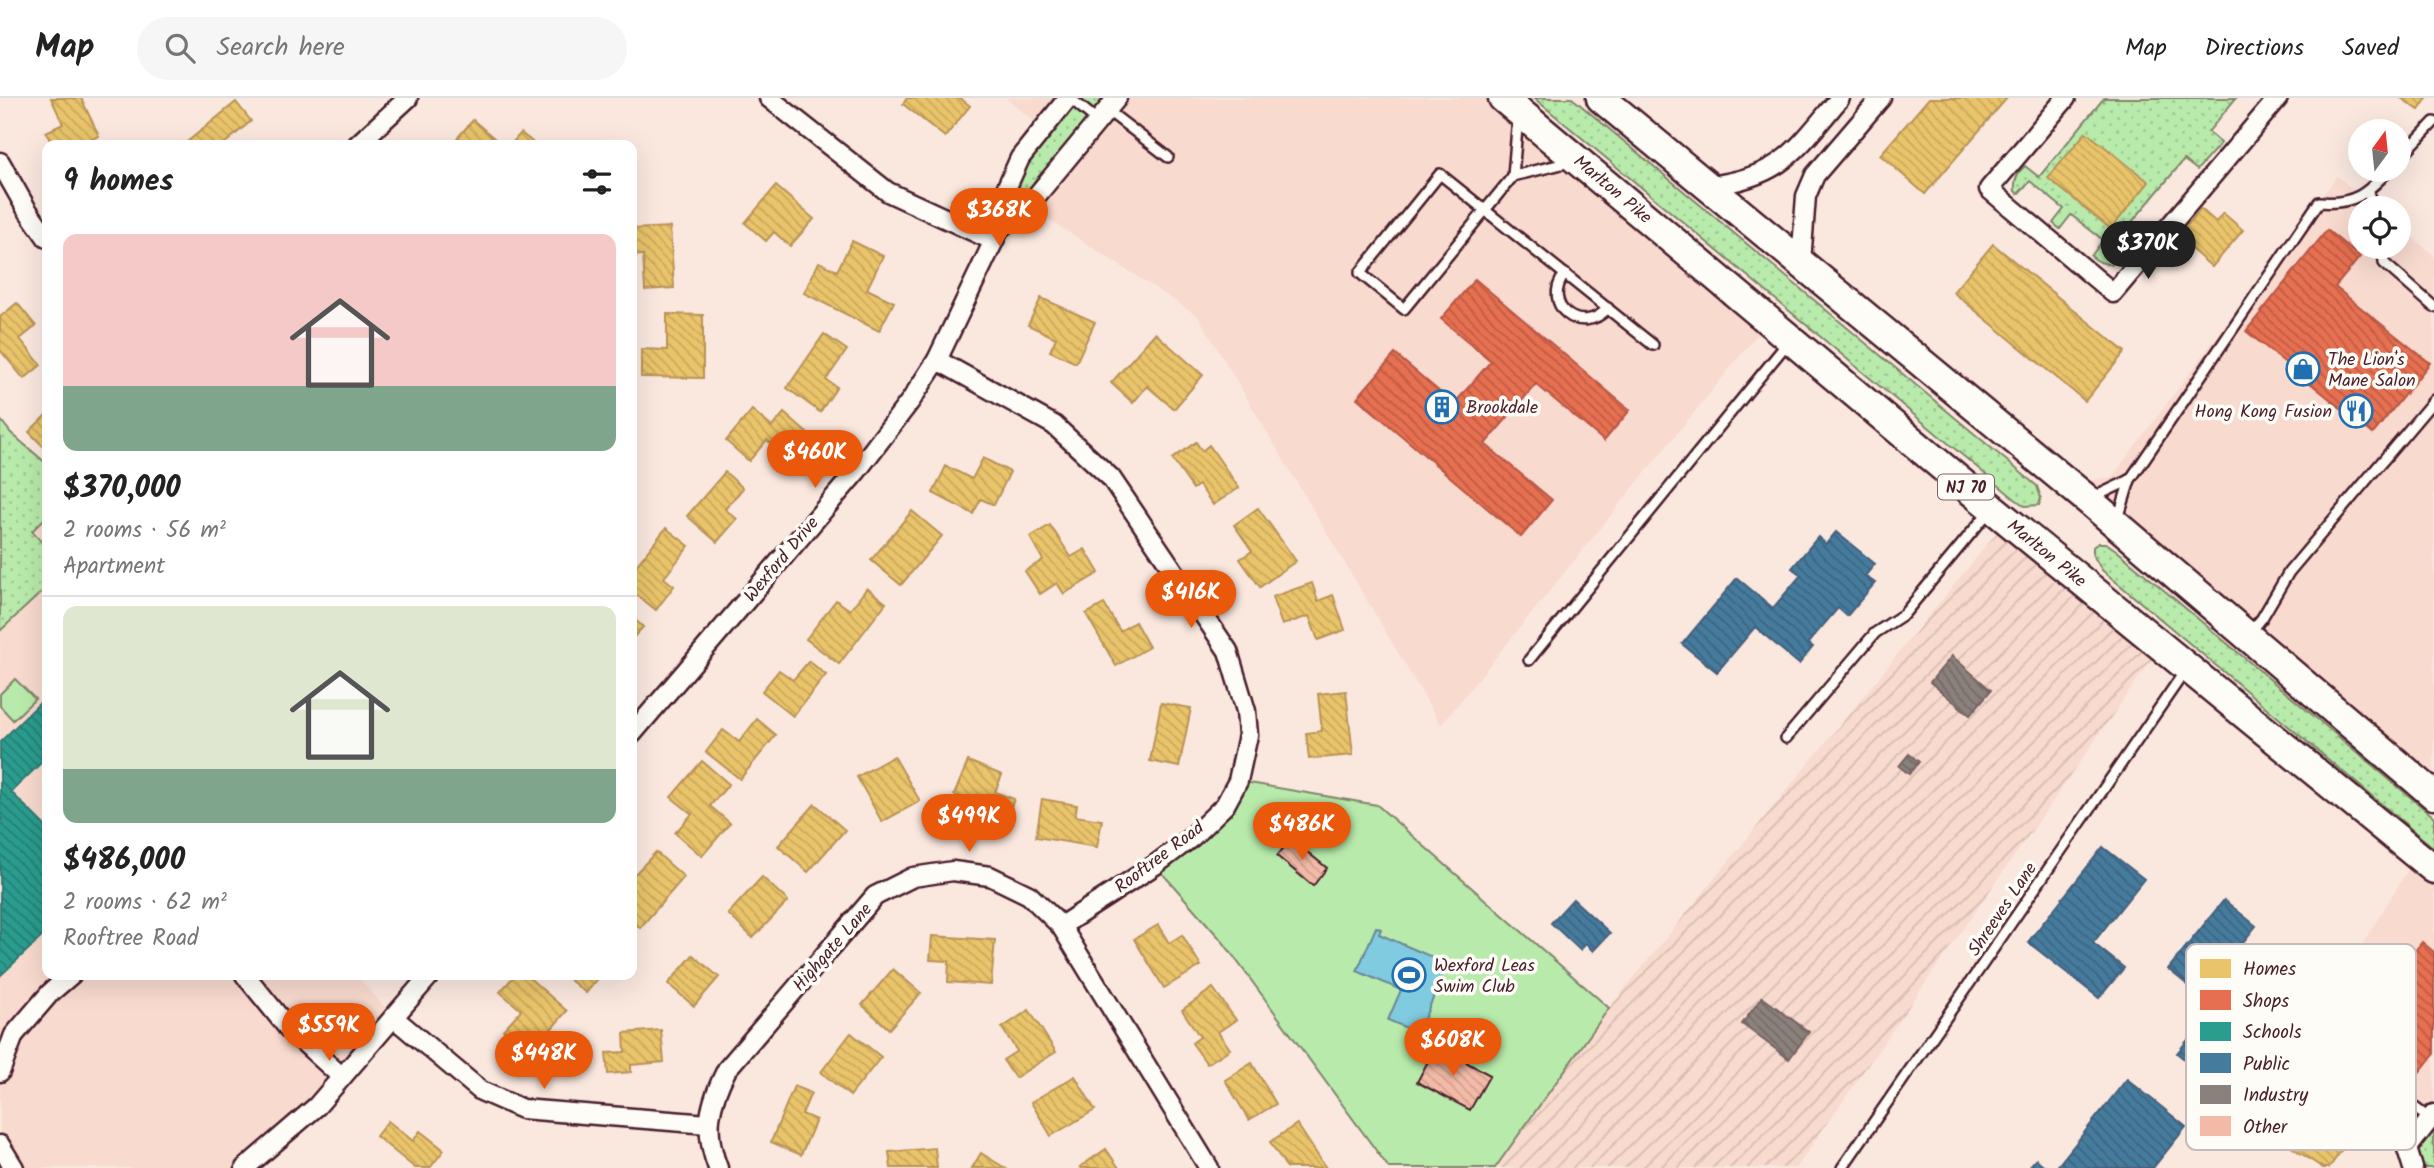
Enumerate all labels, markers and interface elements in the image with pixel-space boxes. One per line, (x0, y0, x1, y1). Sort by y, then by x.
search box (137, 17, 627, 80)
text: Map (35, 22, 95, 75)
text: Search here (217, 27, 345, 69)
icon: search (161, 29, 199, 67)
text: Map (2125, 29, 2167, 68)
text: Directions (2205, 29, 2304, 68)
text: Saved (2342, 29, 2399, 68)
north arrow (2348, 119, 2412, 182)
map controls (2348, 119, 2411, 259)
street label: Marlton Pike (1566, 148, 1658, 232)
text: 9 homes (63, 158, 174, 206)
icon: filters (578, 163, 616, 201)
pin: $368K (950, 188, 1048, 248)
text: $368K (966, 193, 1032, 229)
button: locate (2348, 196, 2411, 259)
pin: $370K (2099, 222, 2197, 281)
text: $370K (2117, 226, 2179, 262)
icon: home (277, 280, 403, 406)
place label: The Lion's Mane Salon (2328, 346, 2416, 396)
shop icon: The Lion's Mane Salon (2284, 350, 2322, 388)
building icon: Brookdale (1423, 388, 1461, 426)
restaurant icon: Hong Kong Fusion (2337, 392, 2375, 430)
place label: Brookdale (1466, 394, 1538, 423)
place label: Hong Kong Fusion (2194, 398, 2332, 427)
pin: $460K (766, 430, 864, 490)
text: $460K (783, 435, 847, 471)
text: $370,000 (63, 465, 181, 513)
road number: NJ 70 (1938, 474, 1994, 500)
street label: Wexford Drive (737, 511, 827, 609)
text: 2 rooms · 56 m² (63, 513, 226, 549)
street label: Marlton Pike (2000, 513, 2092, 595)
text: Apartment (63, 549, 165, 585)
pin: $416K (1142, 570, 1240, 630)
text: $416K (1161, 575, 1221, 611)
icon: home (277, 652, 403, 778)
pin: $499K (920, 794, 1018, 854)
text: $499K (937, 799, 1001, 835)
pin: $486K (1253, 802, 1351, 862)
text: $486K (1269, 807, 1335, 843)
street label: Rooftree Road (1109, 814, 1212, 902)
text: $486,000 (63, 837, 185, 885)
street label: Shreeves Lane (1961, 857, 2045, 963)
text: 2 rooms · 62 m² (63, 885, 227, 921)
street label: Highgate Lane (786, 897, 880, 999)
text: Rooftree Road (63, 921, 198, 957)
legend (2186, 944, 2416, 1150)
place label: Wexford Leas Swim Club (1434, 952, 1535, 1002)
text: Homes (2243, 955, 2296, 985)
sports icon: Wexford Leas Swim Club (1390, 956, 1428, 994)
text: Shops (2243, 987, 2289, 1017)
pin: $559K (280, 1004, 378, 1063)
text: $559K (298, 1008, 360, 1044)
pin: $608K (1404, 1018, 1502, 1078)
text: Schools (2243, 1018, 2302, 1048)
text: $608K (1420, 1023, 1486, 1059)
pin: $448K (495, 1032, 593, 1091)
text: $448K (511, 1036, 577, 1072)
text: Public (2243, 1050, 2290, 1080)
text: Industry (2243, 1081, 2309, 1111)
text: Other (2243, 1113, 2289, 1143)

